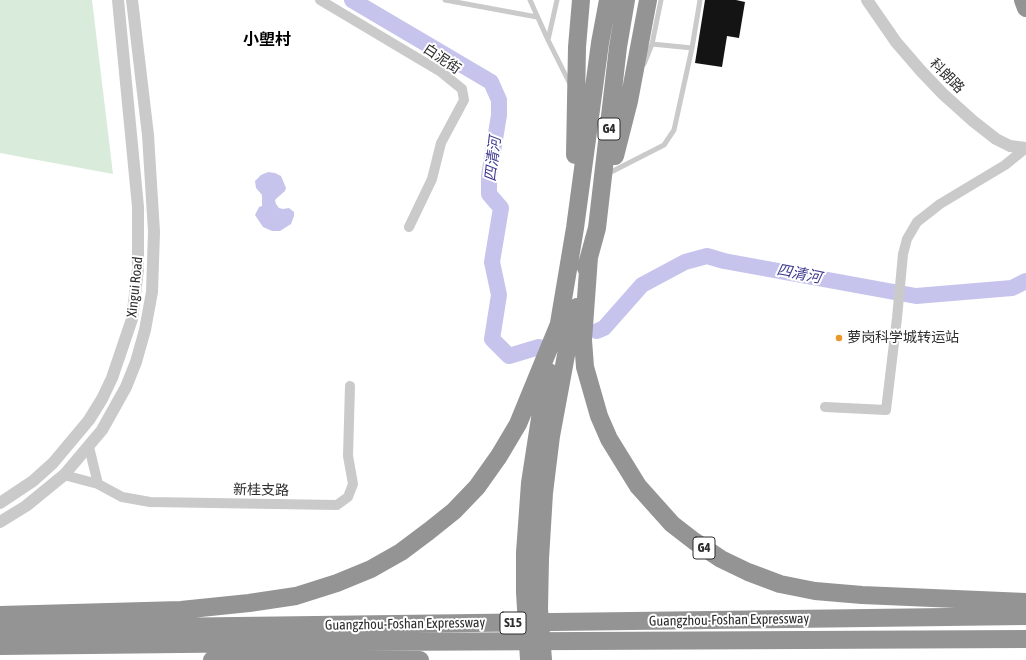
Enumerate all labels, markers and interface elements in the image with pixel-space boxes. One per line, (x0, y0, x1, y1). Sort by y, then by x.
district label: 小塱村 (243, 30, 291, 50)
street label: 白泥街 (420, 40, 464, 78)
street label: 科朗路 (926, 55, 968, 97)
road number: G4 (598, 118, 620, 140)
water label: 四清河 (481, 136, 505, 182)
street label: Xingui Road (123, 256, 147, 318)
water label: 四清河 (775, 261, 823, 287)
place label: 萝岗科学城转运站 (847, 330, 959, 346)
marker: 萝岗科学城转运站 (834, 333, 844, 343)
street label: 新桂支路 (233, 481, 289, 499)
road number: G4 (693, 537, 715, 559)
street label: Guangzhou-Foshan Expressway (649, 610, 809, 630)
road number: S15 (500, 612, 526, 634)
street label: Guangzhou-Foshan Expressway (325, 614, 485, 634)

